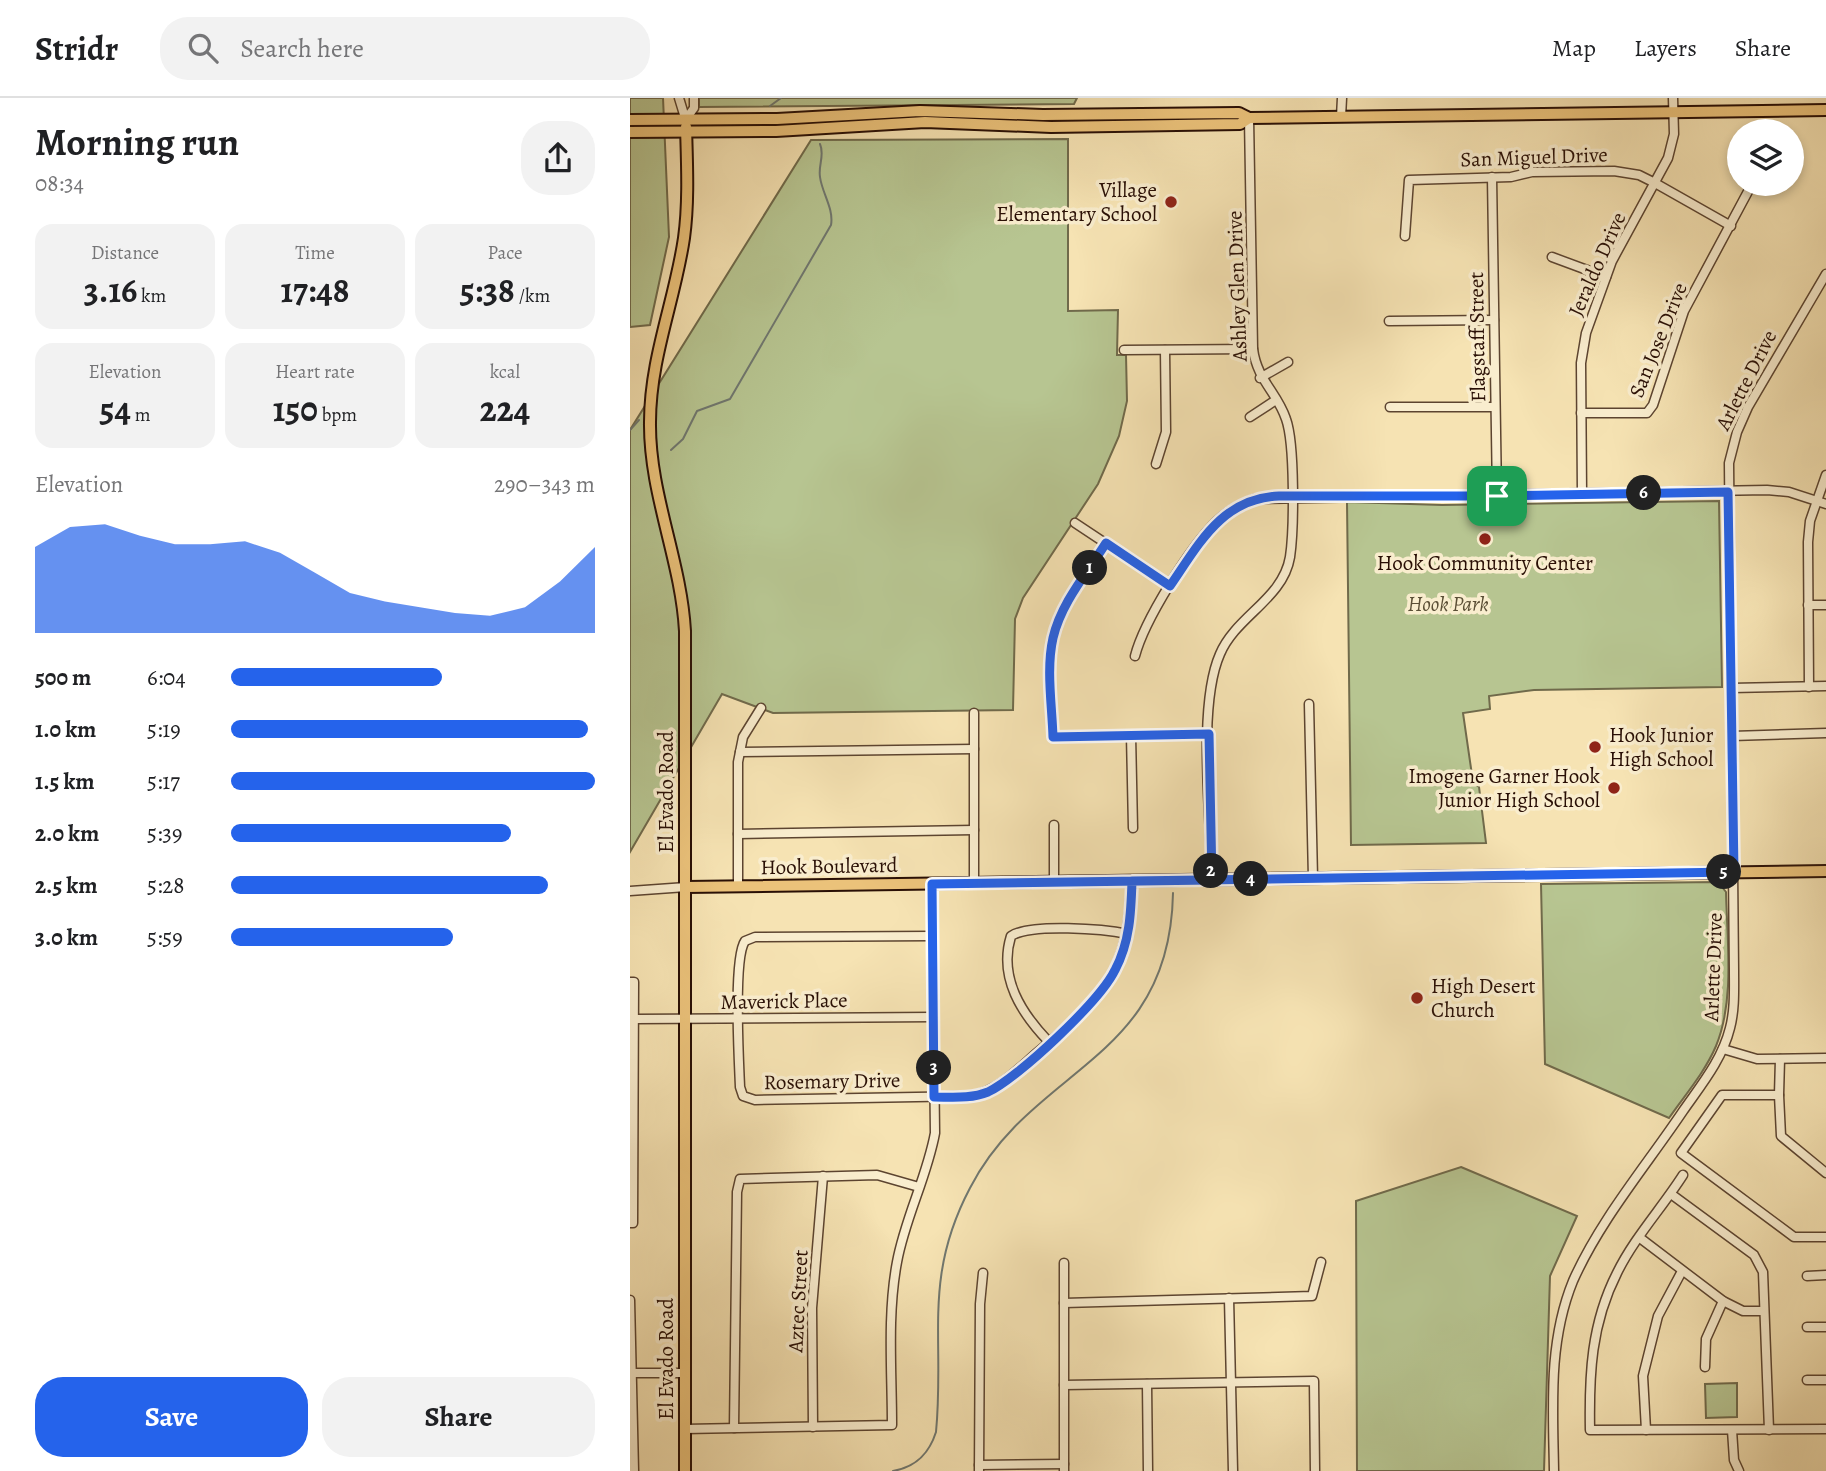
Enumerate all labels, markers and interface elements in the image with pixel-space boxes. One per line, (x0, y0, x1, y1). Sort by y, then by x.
search box (160, 17, 650, 80)
text: Stridr (35, 26, 118, 71)
icon: search (184, 29, 222, 67)
text: Search here (240, 31, 364, 66)
text: Map (1552, 32, 1596, 64)
text: Layers (1634, 32, 1697, 64)
text: Share (1735, 32, 1791, 64)
text: Morning run (35, 116, 239, 168)
map controls (1727, 119, 1804, 196)
button: layers (1727, 119, 1804, 196)
button: share (521, 121, 595, 195)
street label: San Miguel Drive (1460, 140, 1608, 174)
text: 08:34 (35, 168, 84, 199)
place label: Village Elementary School (996, 176, 1157, 228)
marker: Village Elementary School (1163, 194, 1179, 210)
street label: Jeraldo Drive (1562, 208, 1632, 320)
street label: Ashley Glen Drive (1220, 210, 1254, 363)
text: Distance (91, 240, 159, 266)
text: Time (295, 240, 335, 266)
text: Pace (487, 240, 523, 266)
text: 3.16 (84, 266, 137, 314)
text: 17:48 (280, 266, 350, 314)
text: 5:38 (460, 266, 515, 314)
street label: Flagstaff Street (1462, 272, 1492, 402)
street label: San Jose Drive (1622, 278, 1694, 402)
text: km (137, 283, 166, 309)
text: /km (515, 283, 550, 309)
street label: Arlette Drive (1708, 325, 1783, 436)
text: Elevation (89, 359, 161, 385)
text: Heart rate (275, 359, 355, 385)
text: kcal (490, 359, 520, 385)
text: 54 (100, 385, 131, 433)
text: 150 (273, 385, 318, 433)
text: 224 (480, 385, 530, 433)
text: m (131, 402, 150, 428)
text: bpm (318, 402, 357, 428)
pin (1467, 466, 1527, 526)
text: Elevation (35, 469, 123, 500)
text: 290–343 m (494, 469, 595, 500)
pin: 6 (1626, 476, 1662, 510)
icon: arrive (1478, 477, 1516, 515)
text: 6 (1639, 479, 1648, 505)
marker: Hook Community Center (1477, 531, 1493, 547)
place label: Hook Community Center (1377, 549, 1593, 577)
pin: 1 (1072, 550, 1107, 586)
text: 1 (1086, 554, 1093, 580)
park label: Hook Park (1407, 590, 1489, 618)
text: 500 m (35, 662, 91, 693)
text: 6:04 (147, 662, 186, 693)
text: 1.0 km (35, 714, 96, 745)
text: 5:19 (147, 714, 181, 745)
place label: Hook Junior High School (1609, 721, 1713, 773)
street label: El Evado Road (652, 730, 680, 853)
marker: Hook Junior High School (1587, 739, 1603, 755)
place label: Imogene Garner Hook Junior High School (1408, 762, 1601, 814)
text: 1.5 km (35, 766, 95, 797)
text: 5:17 (147, 766, 180, 797)
marker: Imogene Garner Hook Junior High School (1606, 780, 1622, 796)
text: 2.0 km (35, 818, 99, 849)
text: 5:39 (147, 818, 182, 849)
street label: Hook Boulevard (760, 851, 899, 881)
pin: 2 (1194, 854, 1228, 888)
pin: 5 (1706, 854, 1742, 890)
text: 2 (1206, 857, 1215, 883)
text: 5 (1719, 858, 1728, 884)
pin: 4 (1234, 862, 1268, 896)
text: 4 (1246, 865, 1255, 891)
text: 2.5 km (35, 870, 97, 901)
text: 5:28 (147, 870, 184, 901)
street label: Arlette Drive (1697, 912, 1729, 1023)
text: 3.0 km (35, 922, 98, 953)
text: 5:59 (147, 922, 183, 953)
place label: High Desert Church (1431, 972, 1536, 1024)
street label: Maverick Place (720, 986, 848, 1016)
marker: High Desert Church (1409, 990, 1425, 1006)
pin: 3 (916, 1051, 952, 1086)
text: 3 (929, 1054, 938, 1080)
street label: Rosemary Drive (763, 1066, 901, 1096)
street label: Aztec Street (781, 1249, 815, 1354)
street label: El Evado Road (652, 1297, 680, 1420)
button: Save (35, 1377, 308, 1457)
button: Share (322, 1377, 595, 1457)

